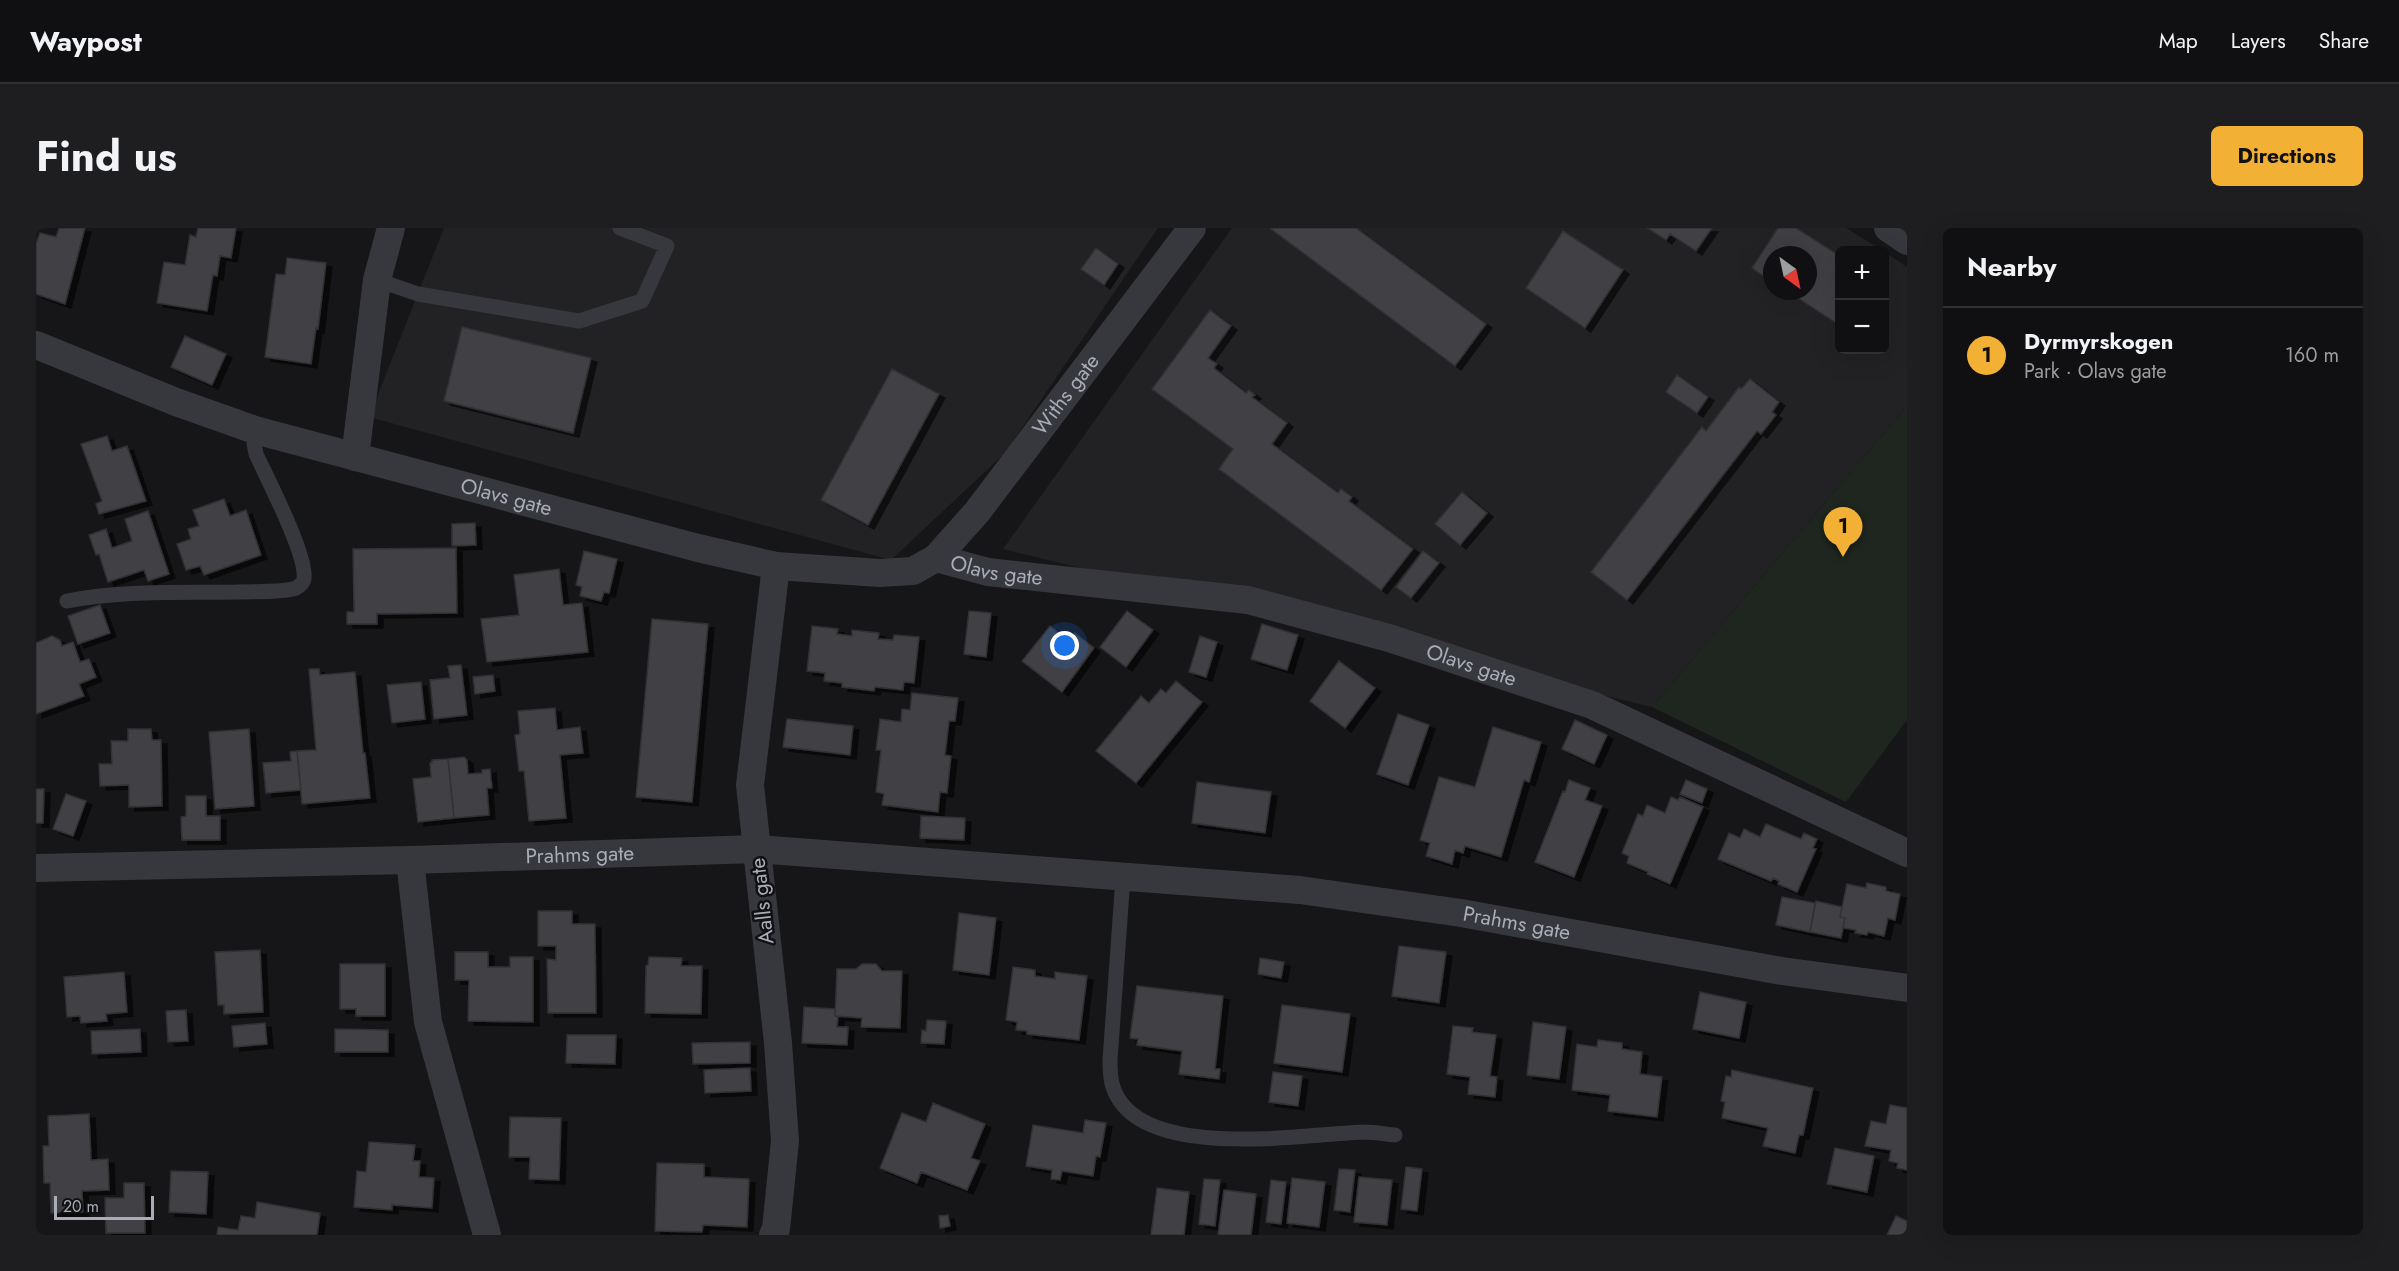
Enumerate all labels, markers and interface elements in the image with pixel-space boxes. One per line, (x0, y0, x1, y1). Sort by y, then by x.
text: Waypost (30, 21, 142, 62)
text: Map (2159, 26, 2198, 56)
text: Layers (2231, 26, 2286, 56)
text: Share (2319, 26, 2369, 56)
text: Find us (36, 126, 177, 187)
button: Directions (2211, 126, 2363, 186)
north arrow (1763, 246, 1817, 300)
map controls (1835, 246, 1889, 354)
button: + (1835, 246, 1889, 300)
text: Nearby (1967, 248, 2056, 286)
button: − (1835, 300, 1889, 354)
text: Dyrmyrskogen (2024, 325, 2173, 357)
text: 1 (1981, 341, 1992, 370)
text: 160 m (2285, 341, 2339, 370)
street label: Withs gate (1025, 348, 1107, 442)
text: Park · Olavs gate (2024, 357, 2167, 386)
street label: Olavs gate (457, 470, 555, 523)
pin: 1 (1824, 508, 1862, 557)
street label: Olavs gate (947, 547, 1044, 593)
your location (1050, 631, 1079, 660)
street label: Olavs gate (1422, 636, 1520, 694)
street label: Prahms gate (525, 838, 635, 871)
street label: Aalls gate (743, 856, 781, 945)
street label: Prahms gate (1461, 899, 1573, 948)
scale bar (54, 1193, 154, 1220)
text: 20 m (63, 1195, 99, 1218)

